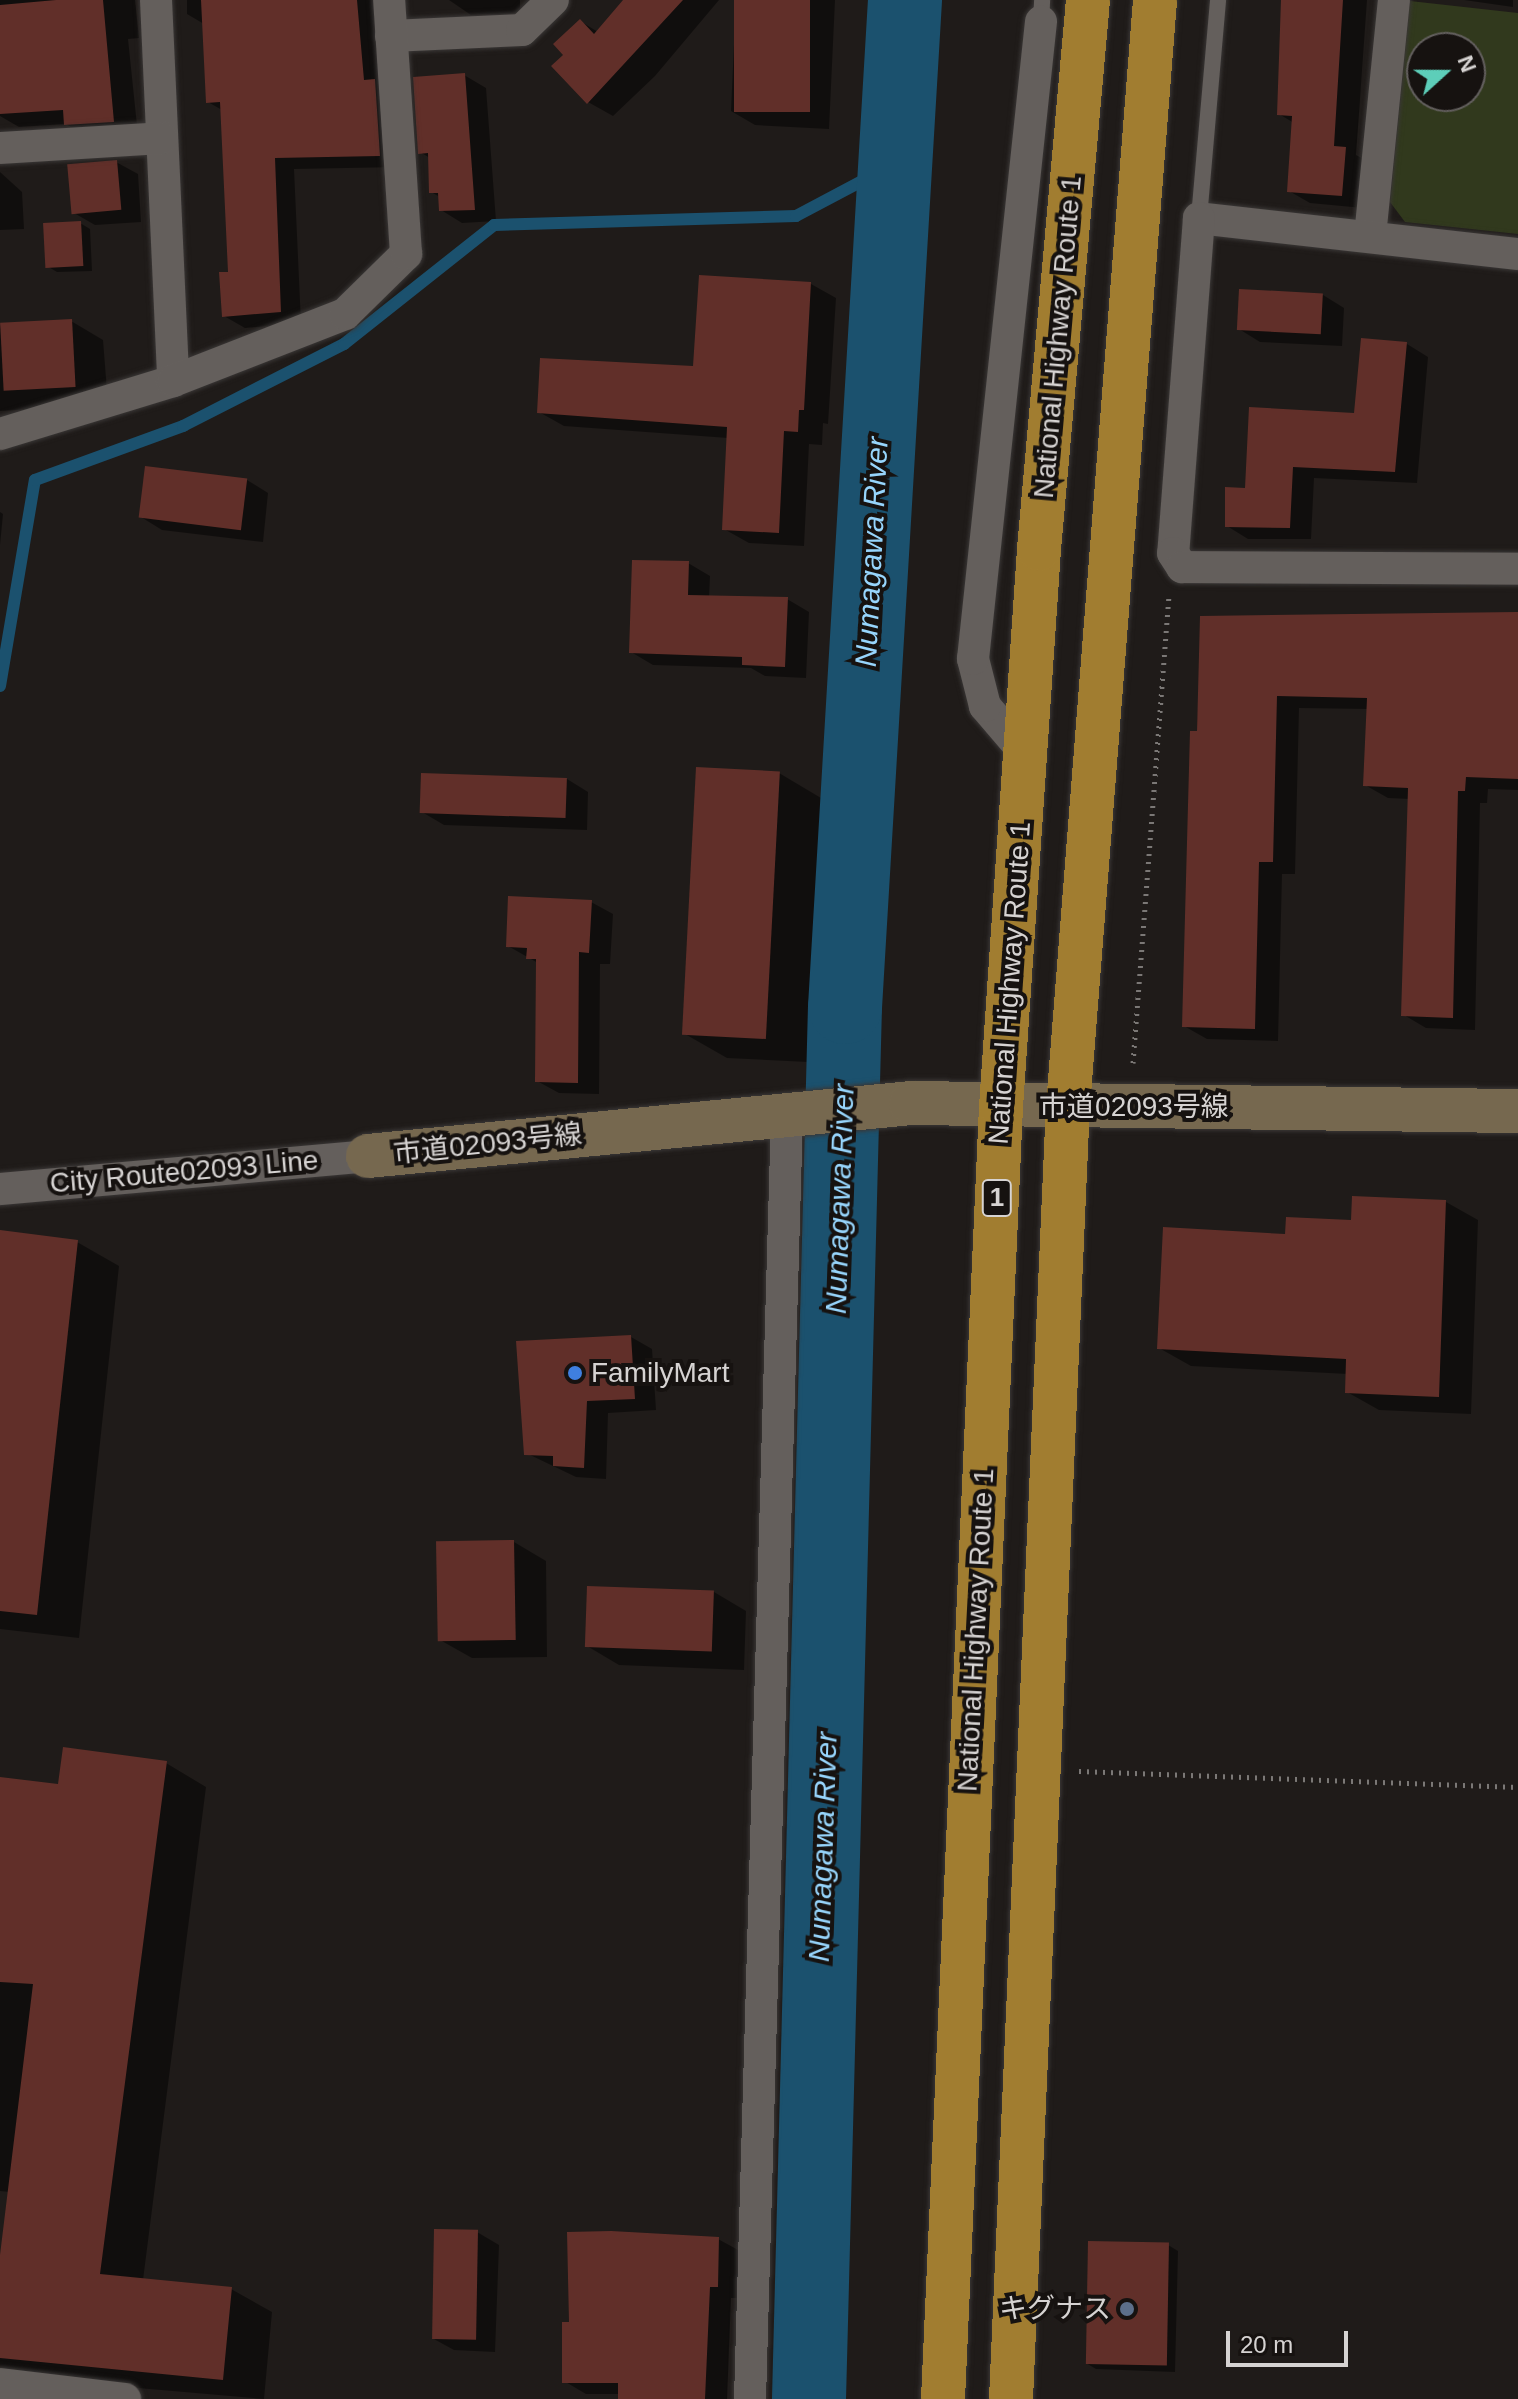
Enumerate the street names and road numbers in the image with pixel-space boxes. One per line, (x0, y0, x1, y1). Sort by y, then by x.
street label: National Highway Route 1 (1027, 174, 1089, 500)
street label: National Highway Route 1 (982, 820, 1038, 1146)
street label: 市道02093号線 (1039, 1090, 1229, 1124)
street label: 市道02093号線 (392, 1117, 584, 1171)
street label: City Route02093 Line (48, 1144, 320, 1200)
road number: 1 (981, 1176, 1013, 1220)
street label: National Highway Route 1 (951, 1467, 1001, 1793)

